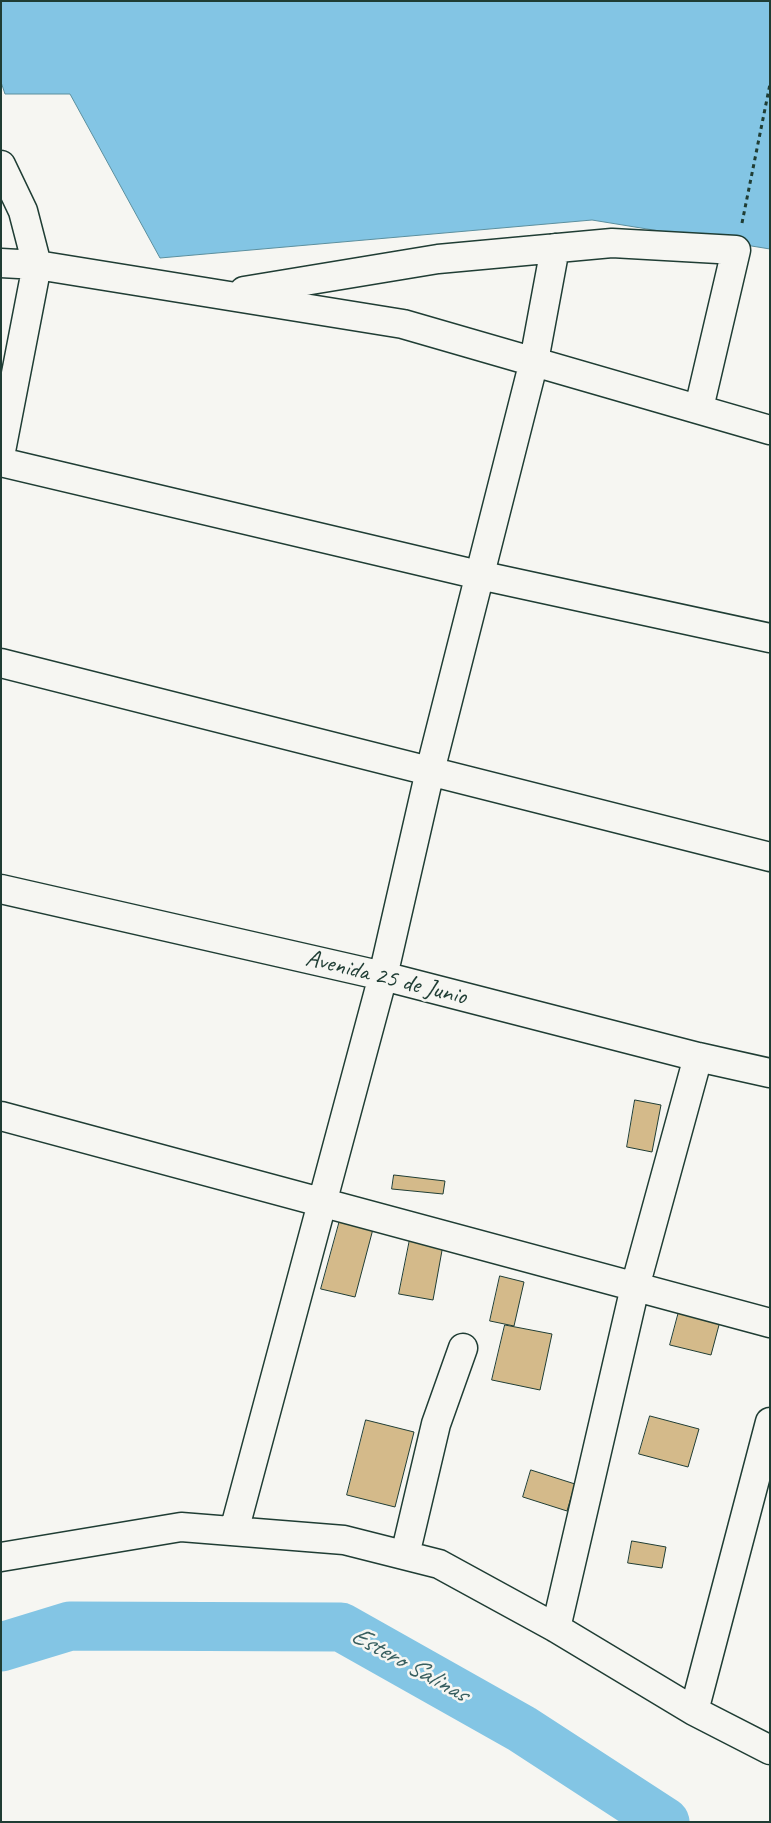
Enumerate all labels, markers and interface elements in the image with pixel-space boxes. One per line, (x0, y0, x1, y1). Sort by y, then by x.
street label: Avenida 25 de Junio (303, 944, 469, 1012)
water label: Estero Salinas (345, 1620, 473, 1710)

